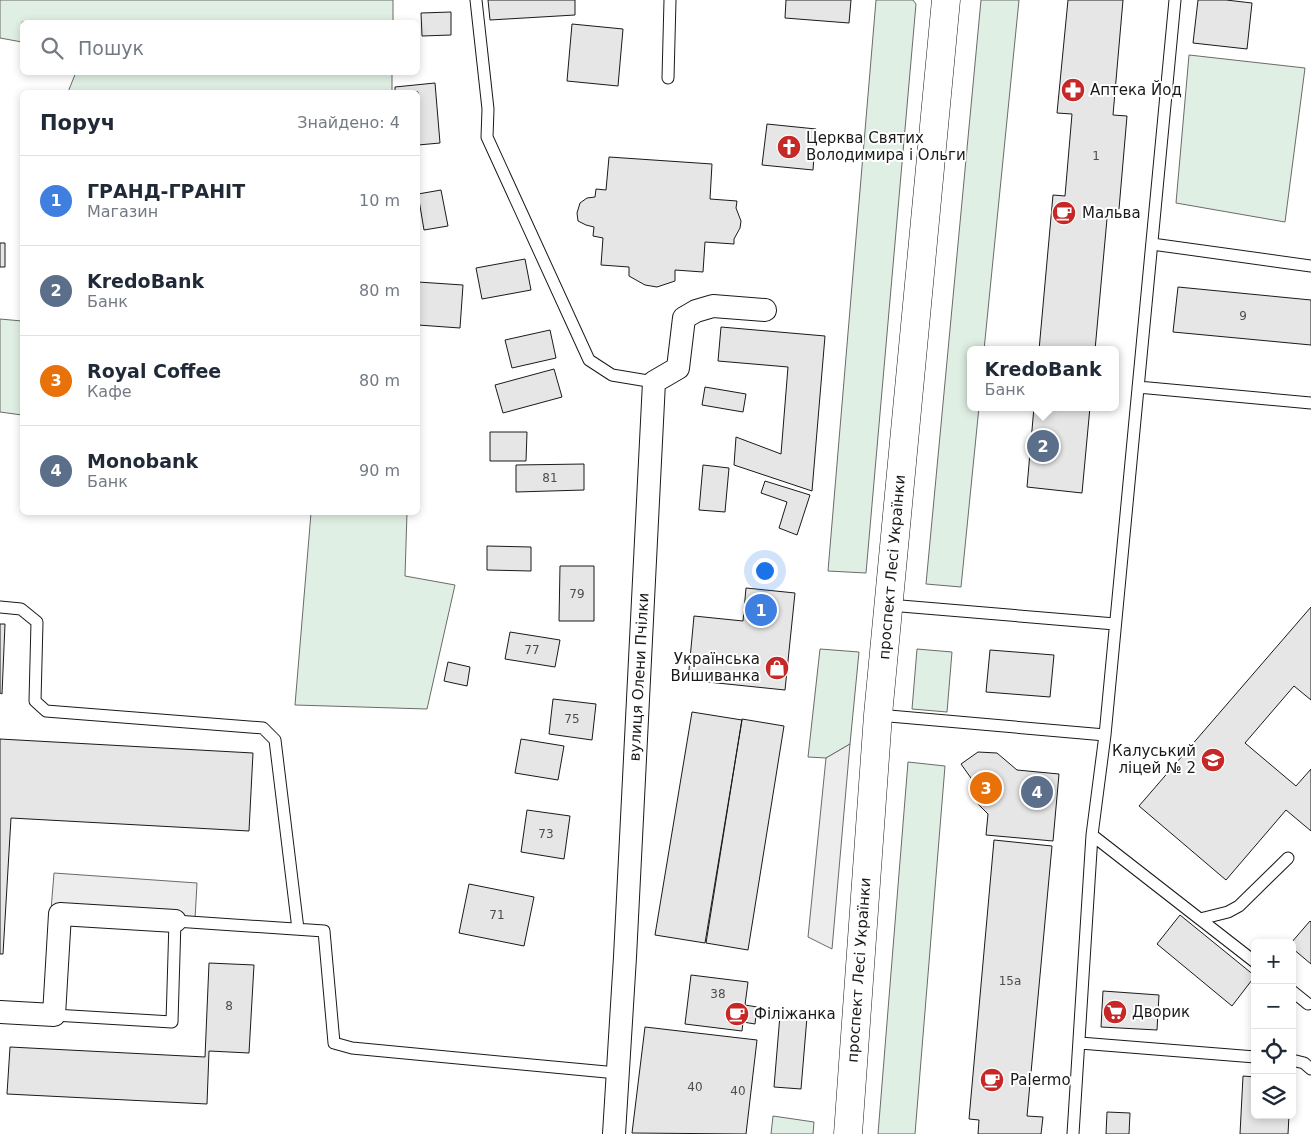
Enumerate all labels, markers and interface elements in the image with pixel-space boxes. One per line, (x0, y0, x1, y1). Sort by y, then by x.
search box (20, 20, 420, 75)
icon: search (38, 34, 66, 62)
text: Пошук (78, 37, 144, 59)
pharmacy icon: Аптека Йод (1060, 77, 1086, 103)
place label: Аптека Йод (1090, 80, 1182, 99)
text: Поруч (40, 111, 115, 135)
text: Знайдено: 4 (297, 113, 400, 132)
place label: Церква Святих Володимира і Ольги (806, 129, 966, 164)
church icon: Церква Святих Володимира і Ольги (776, 134, 802, 160)
house number: 1 (1092, 149, 1100, 163)
text: ГРАНД-ГРАНІТ (87, 180, 245, 202)
text: 1 (50, 191, 62, 210)
text: 10 m (359, 191, 400, 210)
cafe icon: Мальва (1051, 200, 1077, 226)
text: Магазин (87, 202, 158, 221)
place label: Мальва (1082, 204, 1141, 222)
text: KredoBank (87, 270, 204, 292)
text: 2 (50, 281, 62, 300)
text: 80 m (359, 281, 400, 300)
text: Банк (87, 292, 128, 311)
house number: 9 (1239, 309, 1247, 323)
popup (967, 346, 1119, 411)
text: KredoBank (984, 358, 1102, 380)
text: Royal Coffee (87, 360, 221, 382)
text: 3 (50, 371, 62, 390)
text: 80 m (359, 371, 400, 390)
text: Банк (984, 380, 1025, 399)
text: Кафе (87, 382, 132, 401)
pin: 2 (1027, 427, 1059, 465)
text: Monobank (87, 450, 198, 472)
text: 4 (50, 461, 62, 480)
text: 90 m (359, 461, 400, 480)
house number: 81 (542, 471, 558, 485)
text: Банк (87, 472, 128, 491)
street label: проспект Лесі Українки (875, 474, 909, 660)
your location (752, 558, 778, 584)
house number: 79 (569, 587, 585, 601)
pin: 1 (745, 591, 777, 629)
street label: вулиця Олени Пчілки (626, 592, 652, 762)
house number: 77 (524, 643, 540, 657)
place label: Українська Вишиванка (670, 650, 760, 685)
shop icon: Українська Вишиванка (764, 655, 790, 681)
house number: 75 (564, 712, 580, 726)
place label: Калуський ліцей № 2 (1112, 742, 1196, 777)
school or university icon: Калуський ліцей № 2 (1200, 747, 1226, 773)
pin: 3 (970, 769, 1002, 807)
pin: 4 (1021, 773, 1053, 811)
house number: 73 (538, 827, 554, 841)
street label: проспект Лесі Українки (844, 877, 874, 1063)
house number: 71 (489, 908, 505, 922)
map controls (1251, 939, 1296, 1119)
button: + (1251, 939, 1296, 984)
house number: 15а (999, 974, 1021, 988)
button: − (1251, 984, 1296, 1029)
house number: 38 (710, 987, 726, 1001)
house number: 8 (225, 999, 233, 1013)
supermarket icon: Дворик (1102, 999, 1128, 1025)
cafe icon: Філіжанка (724, 1001, 750, 1027)
place label: Дворик (1132, 1003, 1190, 1021)
place label: Філіжанка (754, 1005, 836, 1023)
button: locate (1251, 1029, 1296, 1074)
cafe icon: Palermo (979, 1067, 1005, 1093)
place label: Palermo (1010, 1071, 1071, 1089)
button: layers (1251, 1074, 1296, 1119)
house number: 40 (687, 1080, 703, 1094)
house number: 40 (730, 1084, 746, 1098)

